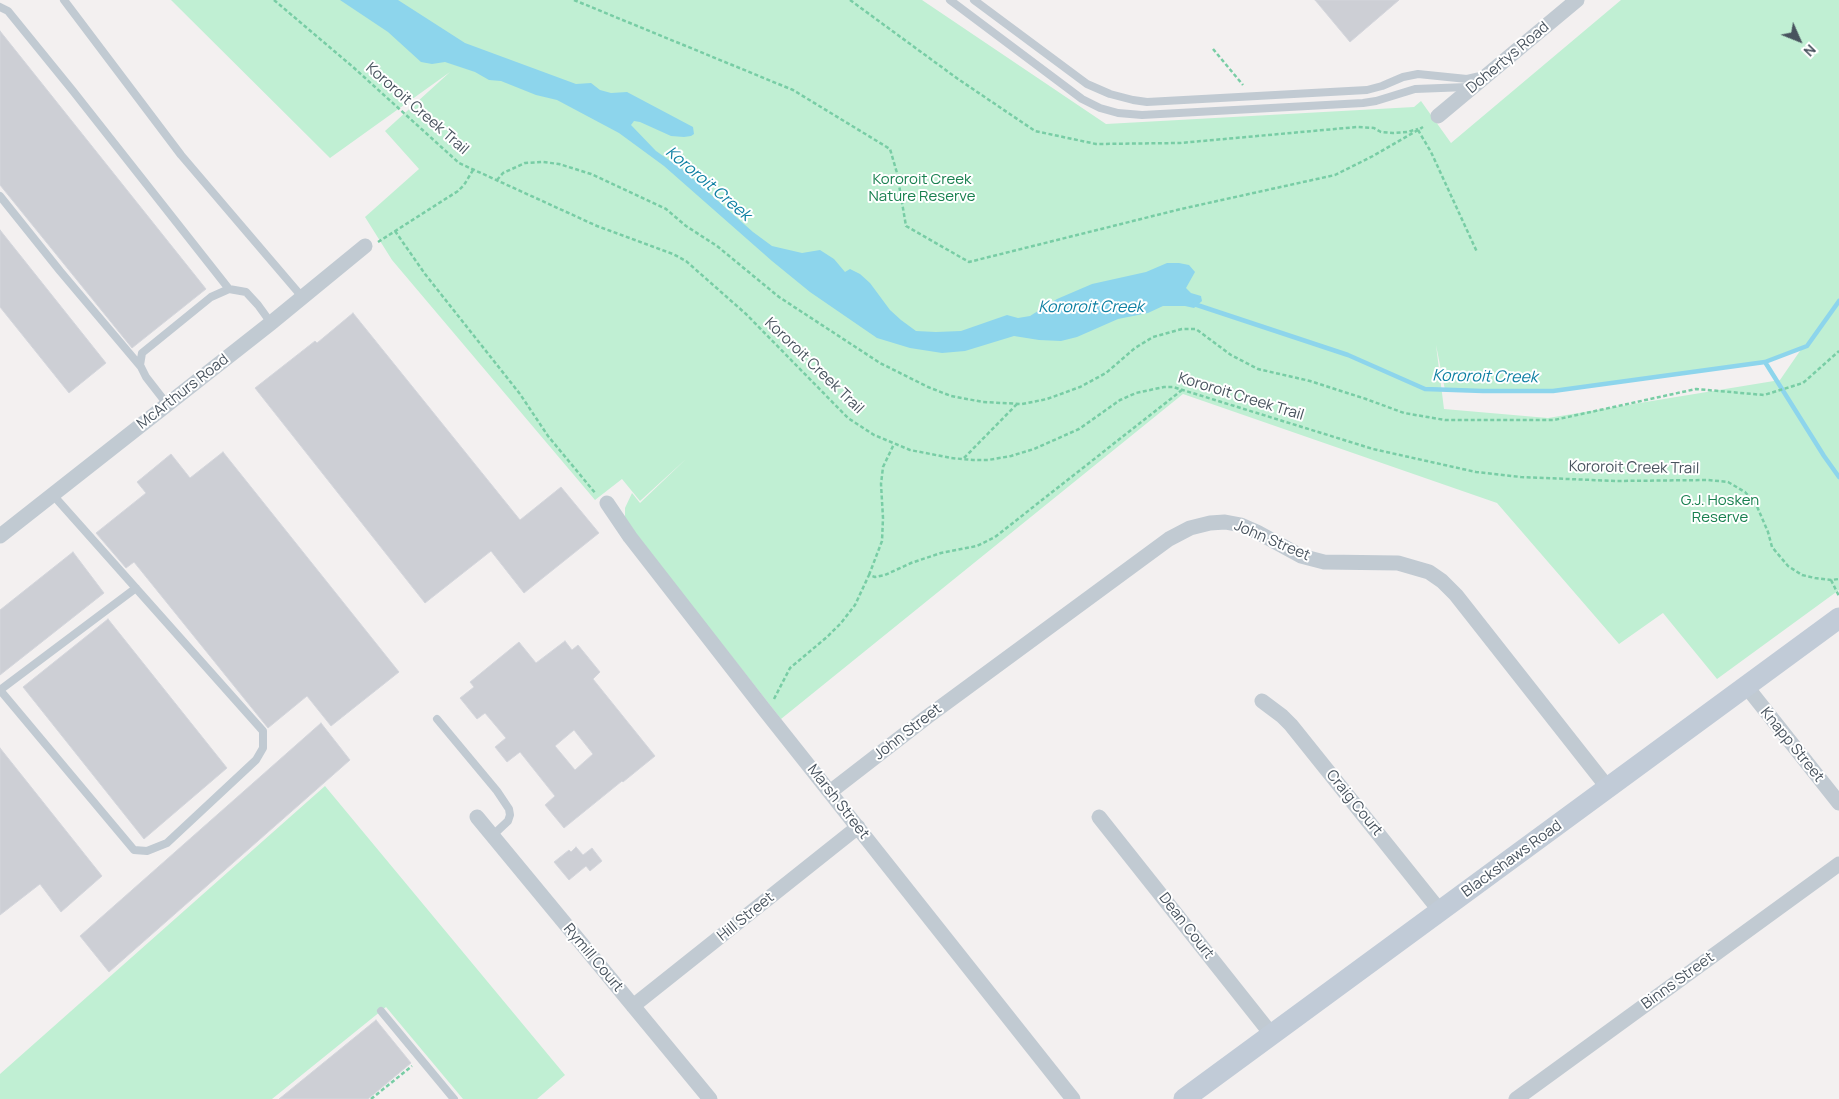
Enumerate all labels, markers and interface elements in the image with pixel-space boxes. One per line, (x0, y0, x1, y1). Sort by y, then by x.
north arrow (1774, 15, 1824, 65)
street label: Dohertys Road (1463, 18, 1553, 98)
text: N (1800, 41, 1820, 61)
street label: Kororoit Creek Trail (362, 59, 472, 159)
water label: Kororoit Creek (661, 143, 755, 225)
park label: Kororoit Creek Nature Reserve (869, 171, 975, 206)
water label: Kororoit Creek (1038, 298, 1144, 318)
street label: Kororoit Creek Trail (761, 314, 867, 418)
street label: McArthurs Road (134, 351, 232, 433)
water label: Kororoit Creek (1432, 366, 1538, 388)
street label: Kororoit Creek Trail (1176, 369, 1306, 425)
street label: Kororoit Creek Trail (1569, 458, 1699, 478)
park label: G.J. Hosken Reserve (1681, 492, 1759, 527)
street label: John Street (1231, 517, 1313, 565)
street label: John Street (871, 700, 945, 764)
street label: Knapp Street (1756, 704, 1828, 786)
street label: Marsh Street (803, 761, 873, 843)
street label: Craig Court (1322, 766, 1386, 840)
street label: Blackshaws Road (1459, 817, 1565, 901)
street label: Hill Street (714, 889, 778, 945)
street label: Dean Court (1155, 889, 1217, 963)
street label: Rymill Court (559, 920, 627, 996)
street label: Binns Street (1638, 949, 1718, 1013)

